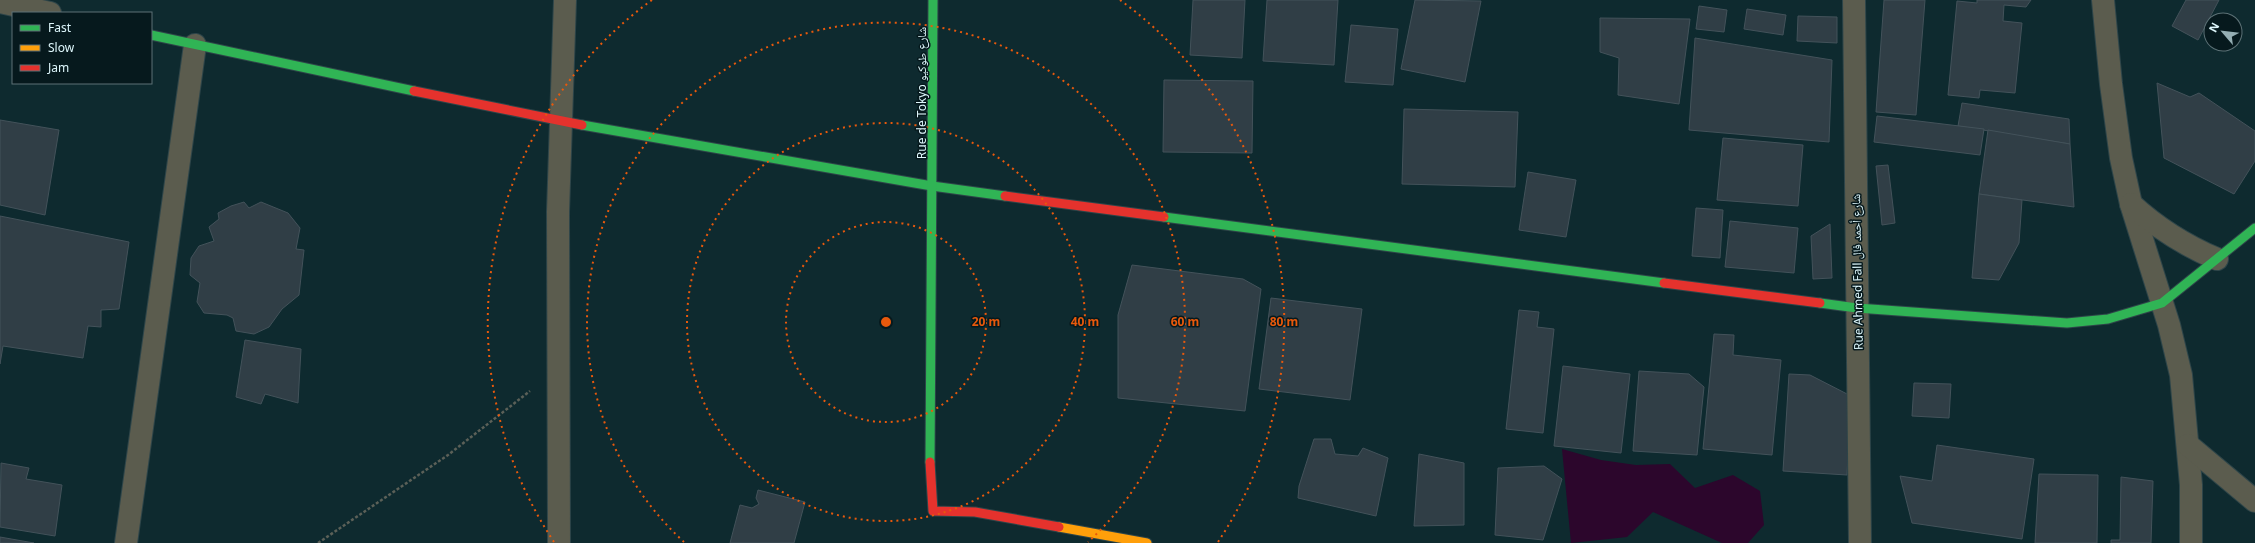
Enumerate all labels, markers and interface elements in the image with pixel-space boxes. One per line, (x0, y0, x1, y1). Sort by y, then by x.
legend (12, 12, 152, 84)
north arrow (2203, 12, 2243, 52)
text: Fast (48, 19, 72, 36)
text: N (2205, 20, 2222, 35)
street label: Rue de Tokyo شارع طوكيو (913, 27, 930, 159)
text: Slow (48, 39, 75, 56)
text: Jam (47, 59, 69, 76)
street label: Rue Ahmed Fall شارع أحمد فال (1847, 194, 1867, 350)
text: 20 m (972, 313, 1000, 330)
text: 40 m (1071, 313, 1099, 330)
text: 60 m (1171, 313, 1199, 330)
text: 80 m (1270, 313, 1298, 330)
centre of rings (879, 315, 893, 329)

